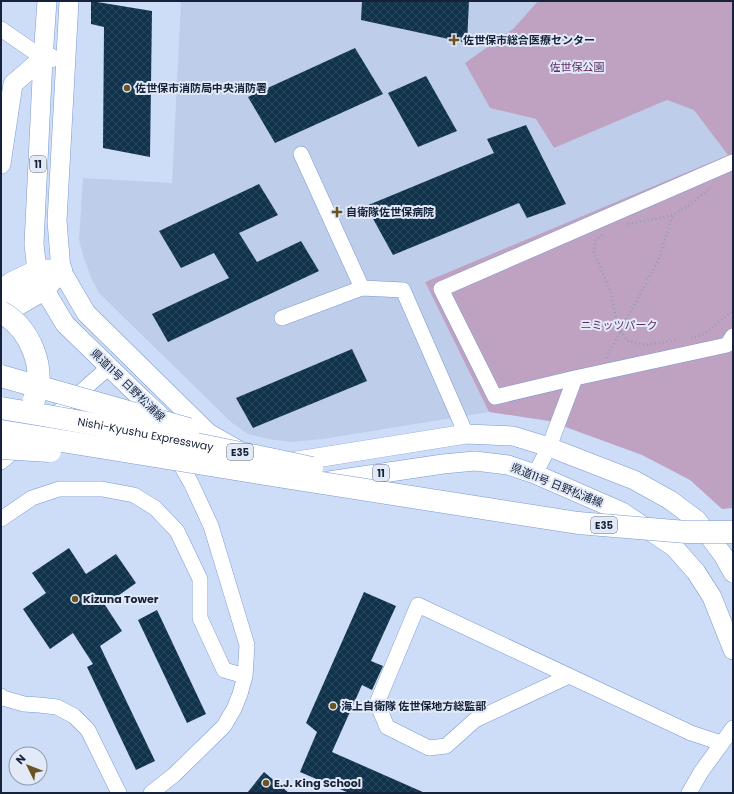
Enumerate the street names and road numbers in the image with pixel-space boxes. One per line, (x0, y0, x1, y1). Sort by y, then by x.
road number: 11 (30, 156, 46, 172)
street label: 県道11号 日野松浦線 (87, 345, 169, 425)
street label: Nishi-Kyushu Expressway (76, 413, 216, 455)
road number: E35 (227, 444, 253, 460)
street label: 県道11号 日野松浦線 (509, 459, 605, 511)
road number: 11 (373, 465, 389, 481)
road number: E35 (591, 517, 617, 533)

